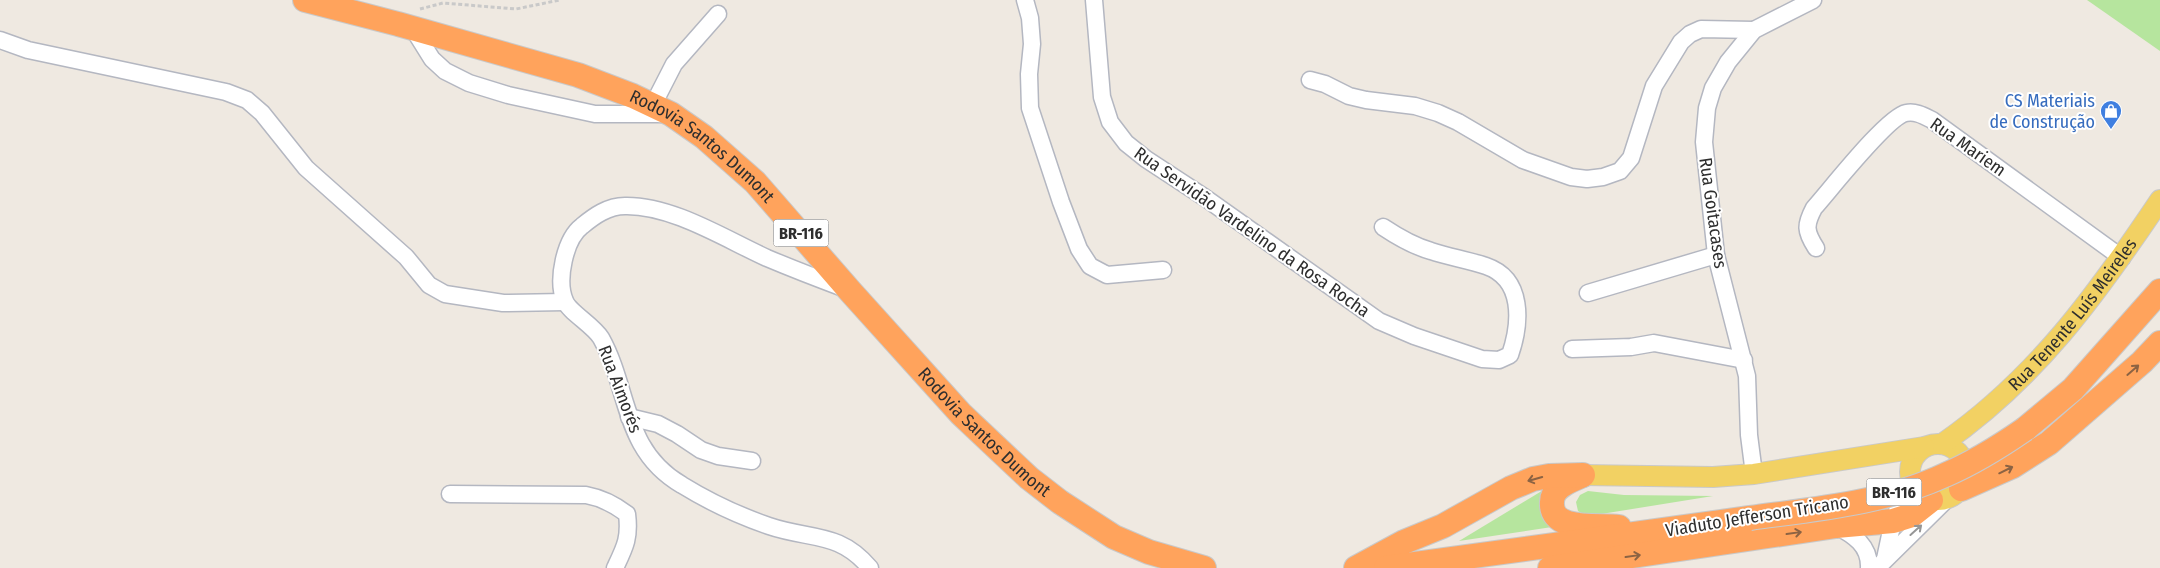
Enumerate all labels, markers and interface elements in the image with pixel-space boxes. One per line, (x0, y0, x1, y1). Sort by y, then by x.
street label: Rodovia Santos Dumont (626, 85, 779, 207)
place label: CS Materiais de Construção (1989, 90, 2095, 133)
shop icon: CS Materiais de Construção (2099, 99, 2123, 130)
street label: Rua Mariem (1926, 113, 2010, 181)
street label: Rua Servidão Vardelino da Rosa Rocha (1130, 142, 1374, 322)
street label: Rua Goitacases (1694, 156, 1732, 270)
road number: BR-116 (774, 220, 828, 247)
street label: Rua Tenente Luís Meireles (2004, 234, 2142, 395)
street label: Rua Aimorés (593, 342, 647, 436)
street label: Rodovia Santos Dumont (913, 363, 1055, 502)
one-way arrow (2127, 364, 2140, 375)
one-way arrow (1998, 465, 2013, 474)
one-way arrow (1527, 475, 1543, 485)
road number: BR-116 (1866, 478, 1922, 506)
street label: Viaduto Jefferson Tricano (1664, 491, 1850, 541)
one-way arrow (1909, 524, 1922, 535)
one-way arrow (1786, 527, 1802, 537)
one-way arrow (1625, 551, 1641, 561)

